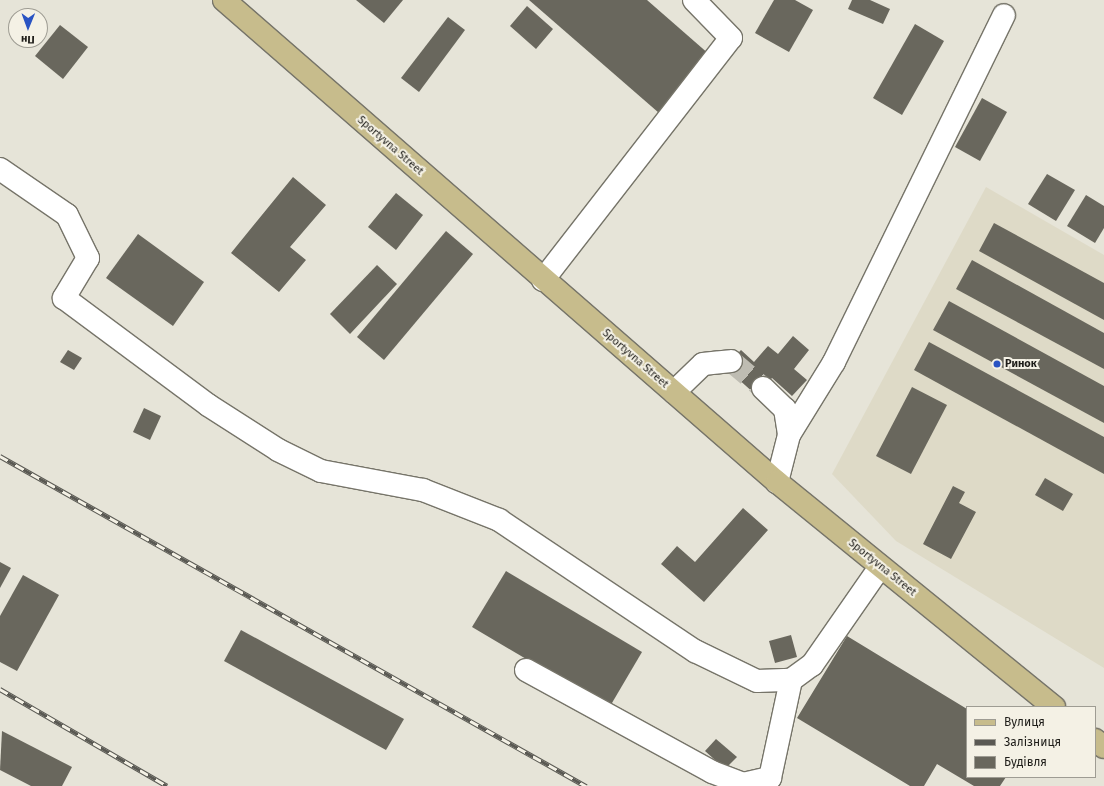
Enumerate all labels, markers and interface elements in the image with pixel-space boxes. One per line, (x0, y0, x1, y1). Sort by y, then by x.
north arrow (8, 8, 48, 48)
text: Пн (21, 33, 35, 46)
street label: Sportyvna Street (354, 114, 426, 178)
street label: Sportyvna Street (599, 327, 671, 391)
place label: Ринок (1005, 357, 1037, 371)
marker: Ринок (992, 359, 1002, 369)
street label: Sportyvna Street (846, 537, 918, 599)
legend (966, 706, 1096, 778)
text: Вулиця (1004, 715, 1045, 729)
text: Залізниця (1004, 735, 1061, 749)
text: Будівля (1004, 755, 1047, 769)

